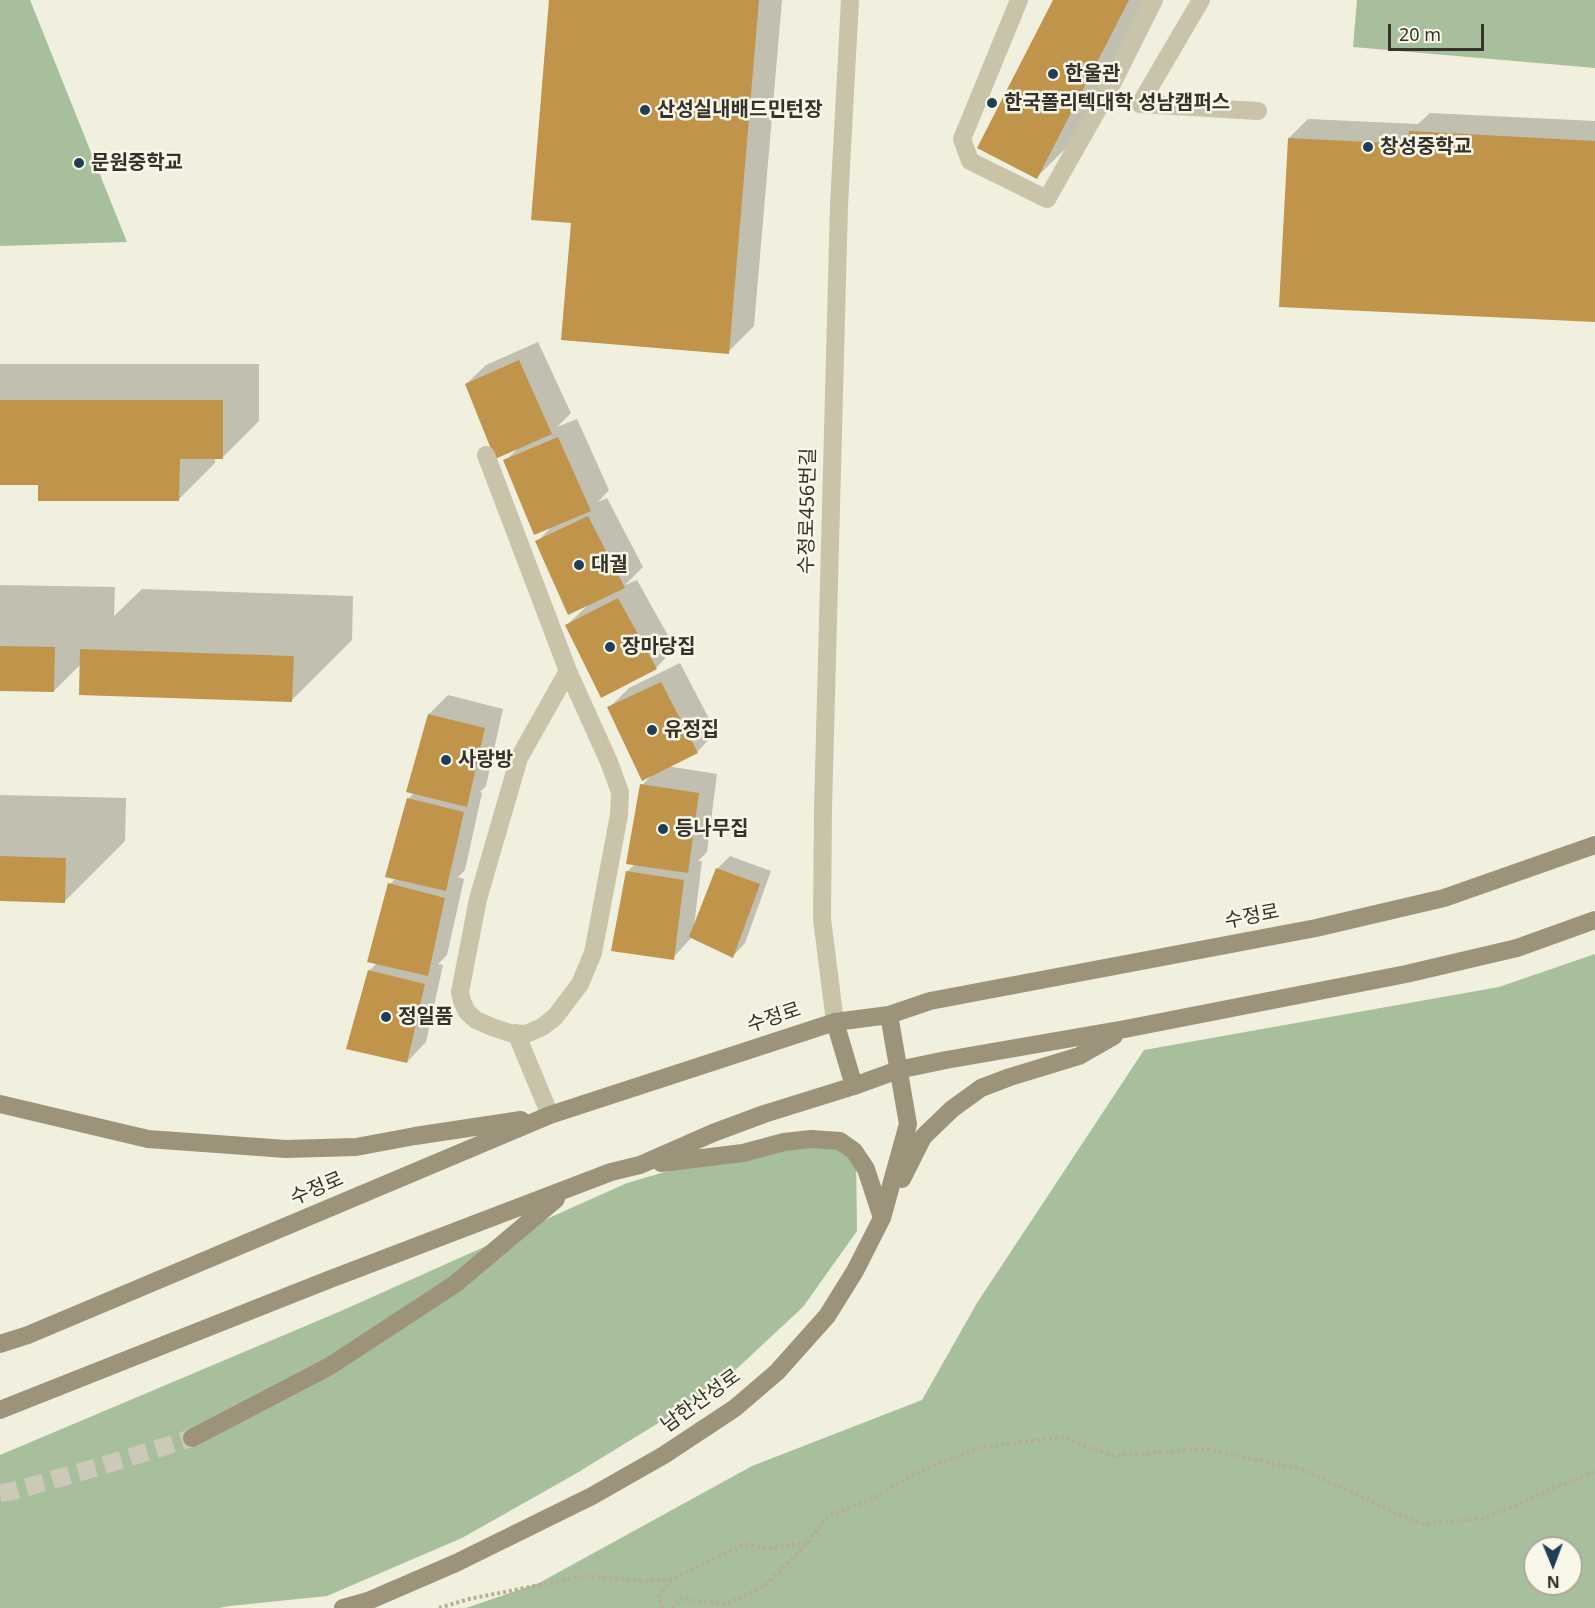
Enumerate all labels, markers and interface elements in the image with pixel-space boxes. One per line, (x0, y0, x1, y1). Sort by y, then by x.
scale bar (1391, 12, 1487, 50)
text: 20 m (1399, 22, 1441, 46)
place label: 한울관 (1065, 62, 1120, 86)
marker: 한울관 (1046, 67, 1060, 81)
place label: 한국폴리텍대학 성남캠퍼스 (1004, 91, 1230, 115)
marker: 한국폴리텍대학 성남캠퍼스 (985, 96, 999, 110)
place label: 산성실내배드민턴장 (657, 98, 823, 122)
marker: 산성실내배드민턴장 (638, 103, 652, 117)
place label: 창성중학교 (1380, 135, 1472, 159)
marker: 창성중학교 (1361, 140, 1375, 154)
place label: 문원중학교 (91, 151, 183, 175)
marker: 문원중학교 (72, 156, 86, 170)
street label: 수정로456번길 (795, 448, 821, 574)
place label: 대궐 (591, 553, 628, 577)
marker: 대궐 (572, 558, 586, 572)
place label: 장마당집 (622, 635, 696, 659)
marker: 장마당집 (603, 640, 617, 654)
place label: 유정집 (664, 718, 719, 742)
marker: 유정집 (645, 723, 659, 737)
place label: 사랑방 (458, 748, 513, 772)
marker: 사랑방 (439, 753, 453, 767)
place label: 등나무집 (675, 817, 749, 841)
marker: 등나무집 (656, 822, 670, 836)
street label: 수정로 (1223, 900, 1281, 934)
street label: 수정로 (744, 998, 804, 1038)
place label: 정일품 (398, 1005, 453, 1029)
marker: 정일품 (379, 1010, 393, 1024)
street label: 수정로 (287, 1167, 347, 1211)
street label: 남한산성로 (657, 1364, 745, 1438)
north arrow (1523, 1536, 1583, 1596)
text: N (1547, 1571, 1560, 1593)

